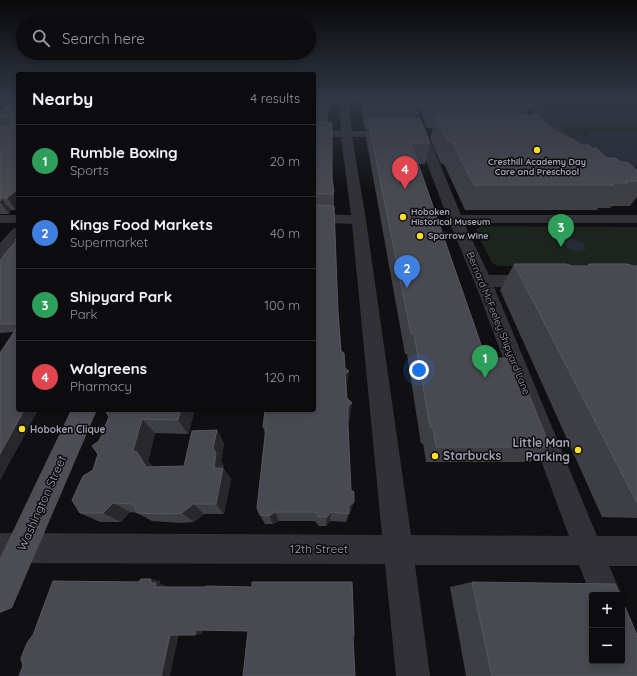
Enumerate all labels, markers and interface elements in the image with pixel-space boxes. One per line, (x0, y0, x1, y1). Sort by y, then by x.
search box (16, 16, 316, 60)
icon: search (30, 27, 52, 49)
text: Search here (62, 29, 145, 48)
text: Nearby (32, 88, 93, 109)
text: 4 results (250, 90, 300, 106)
text: Rumble Boxing (70, 143, 178, 162)
marker: Cresthill Academy Day Care and Preschool (532, 145, 542, 155)
text: 1 (42, 153, 48, 169)
text: 20 m (270, 153, 300, 169)
pin: 4 (392, 156, 418, 189)
place label: Cresthill Academy Day Care and Preschool (488, 156, 586, 177)
text: Sports (70, 162, 109, 178)
place label: Hoboken Historical Museum (411, 206, 490, 227)
marker: Hoboken Historical Museum (398, 212, 408, 222)
pin: 3 (548, 214, 574, 247)
text: Kings Food Markets (70, 215, 213, 234)
text: 2 (41, 225, 49, 241)
text: 40 m (270, 225, 300, 241)
place label: Sparrow Wine (428, 230, 489, 241)
marker: Sparrow Wine (415, 231, 425, 241)
text: Supermarket (70, 234, 148, 250)
street label: Bernard McFeeley Shipyard Lane (464, 250, 533, 397)
pin: 2 (394, 255, 420, 288)
text: Shipyard Park (70, 287, 172, 306)
text: 3 (42, 297, 48, 313)
text: 100 m (264, 297, 300, 313)
text: Park (70, 306, 98, 322)
pin: 1 (472, 345, 498, 378)
text: Walgreens (70, 359, 147, 378)
your location (409, 360, 429, 380)
text: 4 (41, 369, 49, 385)
text: 120 m (265, 369, 300, 385)
text: Pharmacy (70, 378, 132, 394)
place label: Hoboken Clique (30, 423, 106, 436)
marker: Hoboken Clique (17, 424, 27, 434)
place label: Little Man Parking (513, 435, 570, 464)
marker: Little Man Parking (573, 445, 583, 455)
place label: Starbucks (443, 448, 501, 463)
marker: Starbucks (430, 451, 440, 461)
street label: Washington Street (14, 453, 69, 553)
street label: 12th Street (290, 541, 348, 556)
map controls (589, 592, 625, 664)
button: + (589, 592, 625, 628)
button: − (589, 628, 625, 664)

